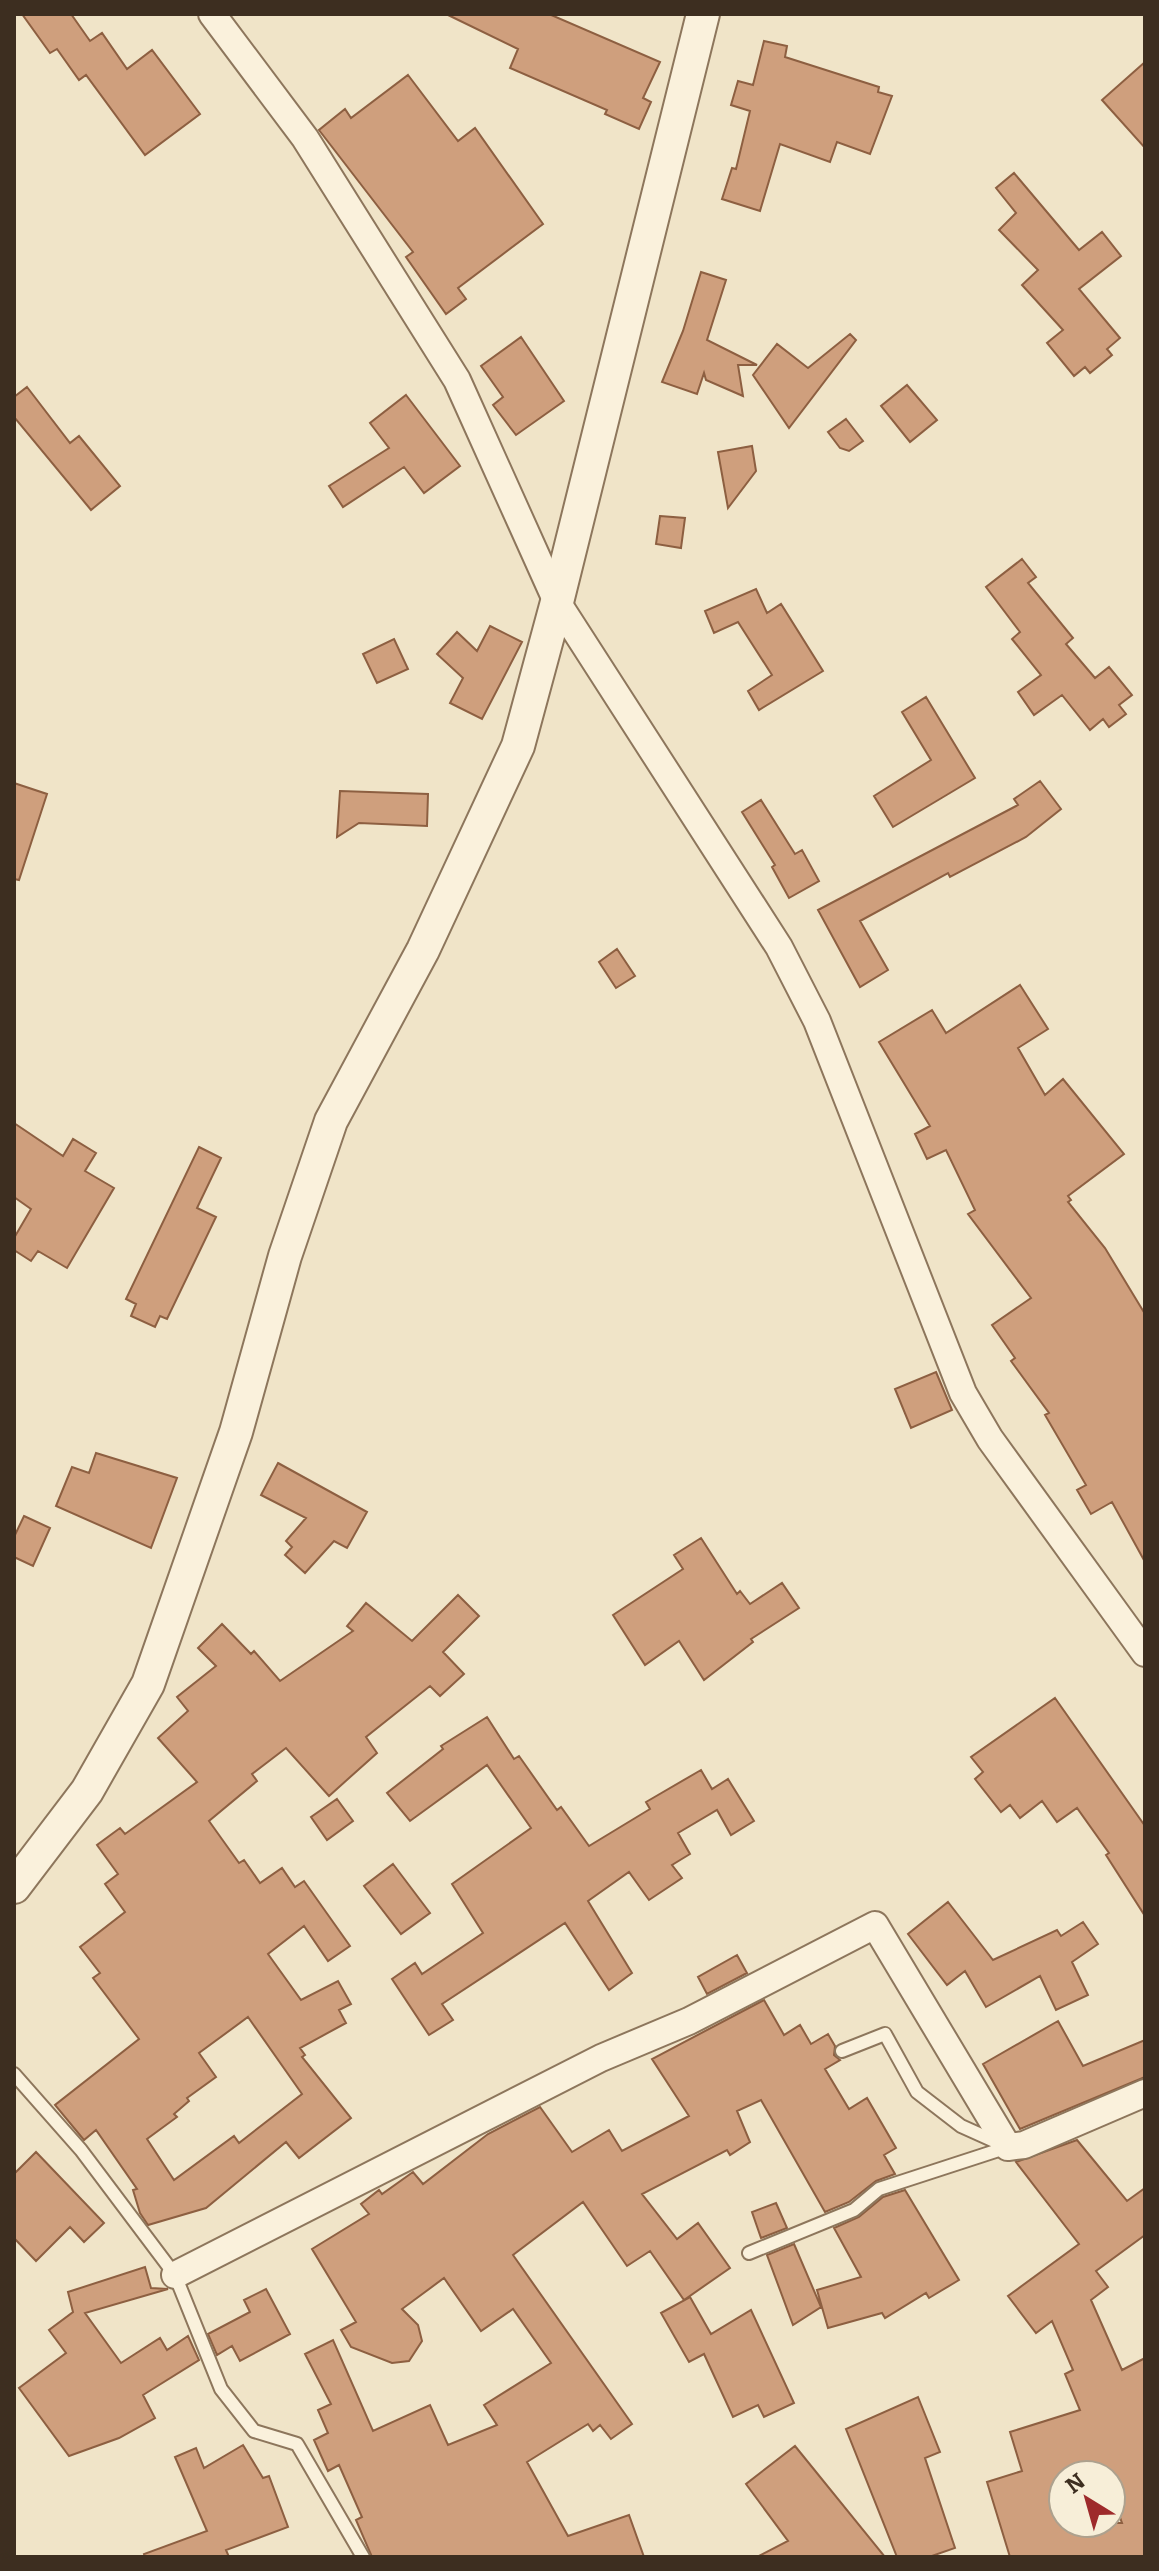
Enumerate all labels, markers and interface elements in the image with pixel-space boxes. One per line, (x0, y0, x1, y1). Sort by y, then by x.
north arrow (1047, 2459, 1127, 2539)
text: N (1060, 2468, 1090, 2499)

